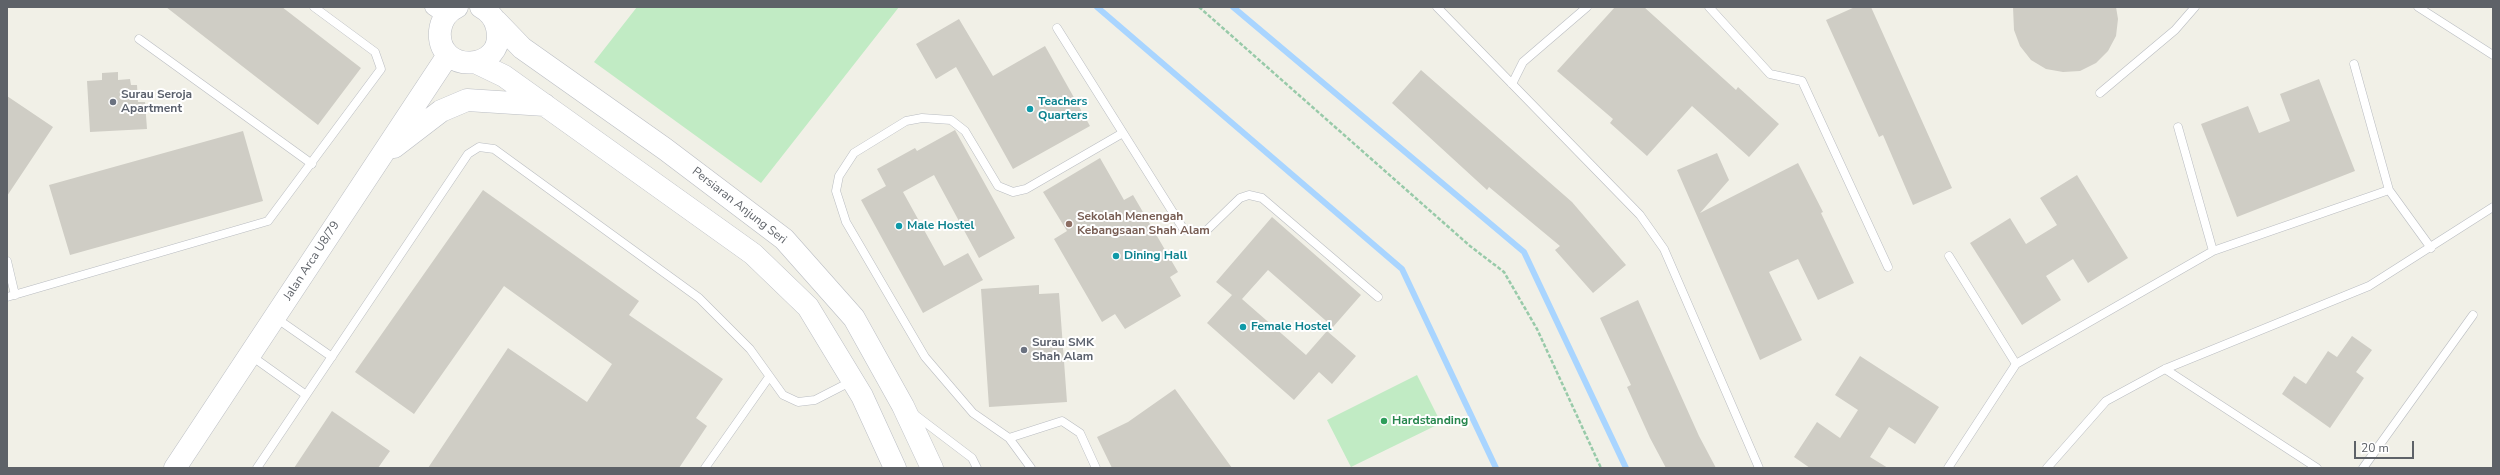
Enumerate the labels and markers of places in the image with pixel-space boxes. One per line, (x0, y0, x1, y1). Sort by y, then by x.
place label: Surau Seroja Apartment (121, 88, 192, 116)
place label: Teachers Quarters (1038, 95, 1088, 123)
marker: Surau Seroja Apartment (108, 97, 118, 107)
marker: Teachers Quarters (1025, 104, 1035, 114)
place label: Sekolah Menengah Kebangsaan Shah Alam (1077, 210, 1210, 238)
place label: Male Hostel (907, 219, 974, 233)
marker: Sekolah Menengah Kebangsaan Shah Alam (1064, 219, 1074, 229)
marker: Male Hostel (894, 221, 904, 231)
place label: Dining Hall (1124, 249, 1187, 263)
marker: Dining Hall (1111, 251, 1121, 261)
place label: Female Hostel (1251, 320, 1331, 334)
marker: Female Hostel (1238, 322, 1248, 332)
place label: Surau SMK Shah Alam (1032, 336, 1094, 364)
marker: Surau SMK Shah Alam (1019, 345, 1029, 355)
place label: Hardstanding (1392, 414, 1468, 428)
marker: Hardstanding (1379, 416, 1389, 426)

